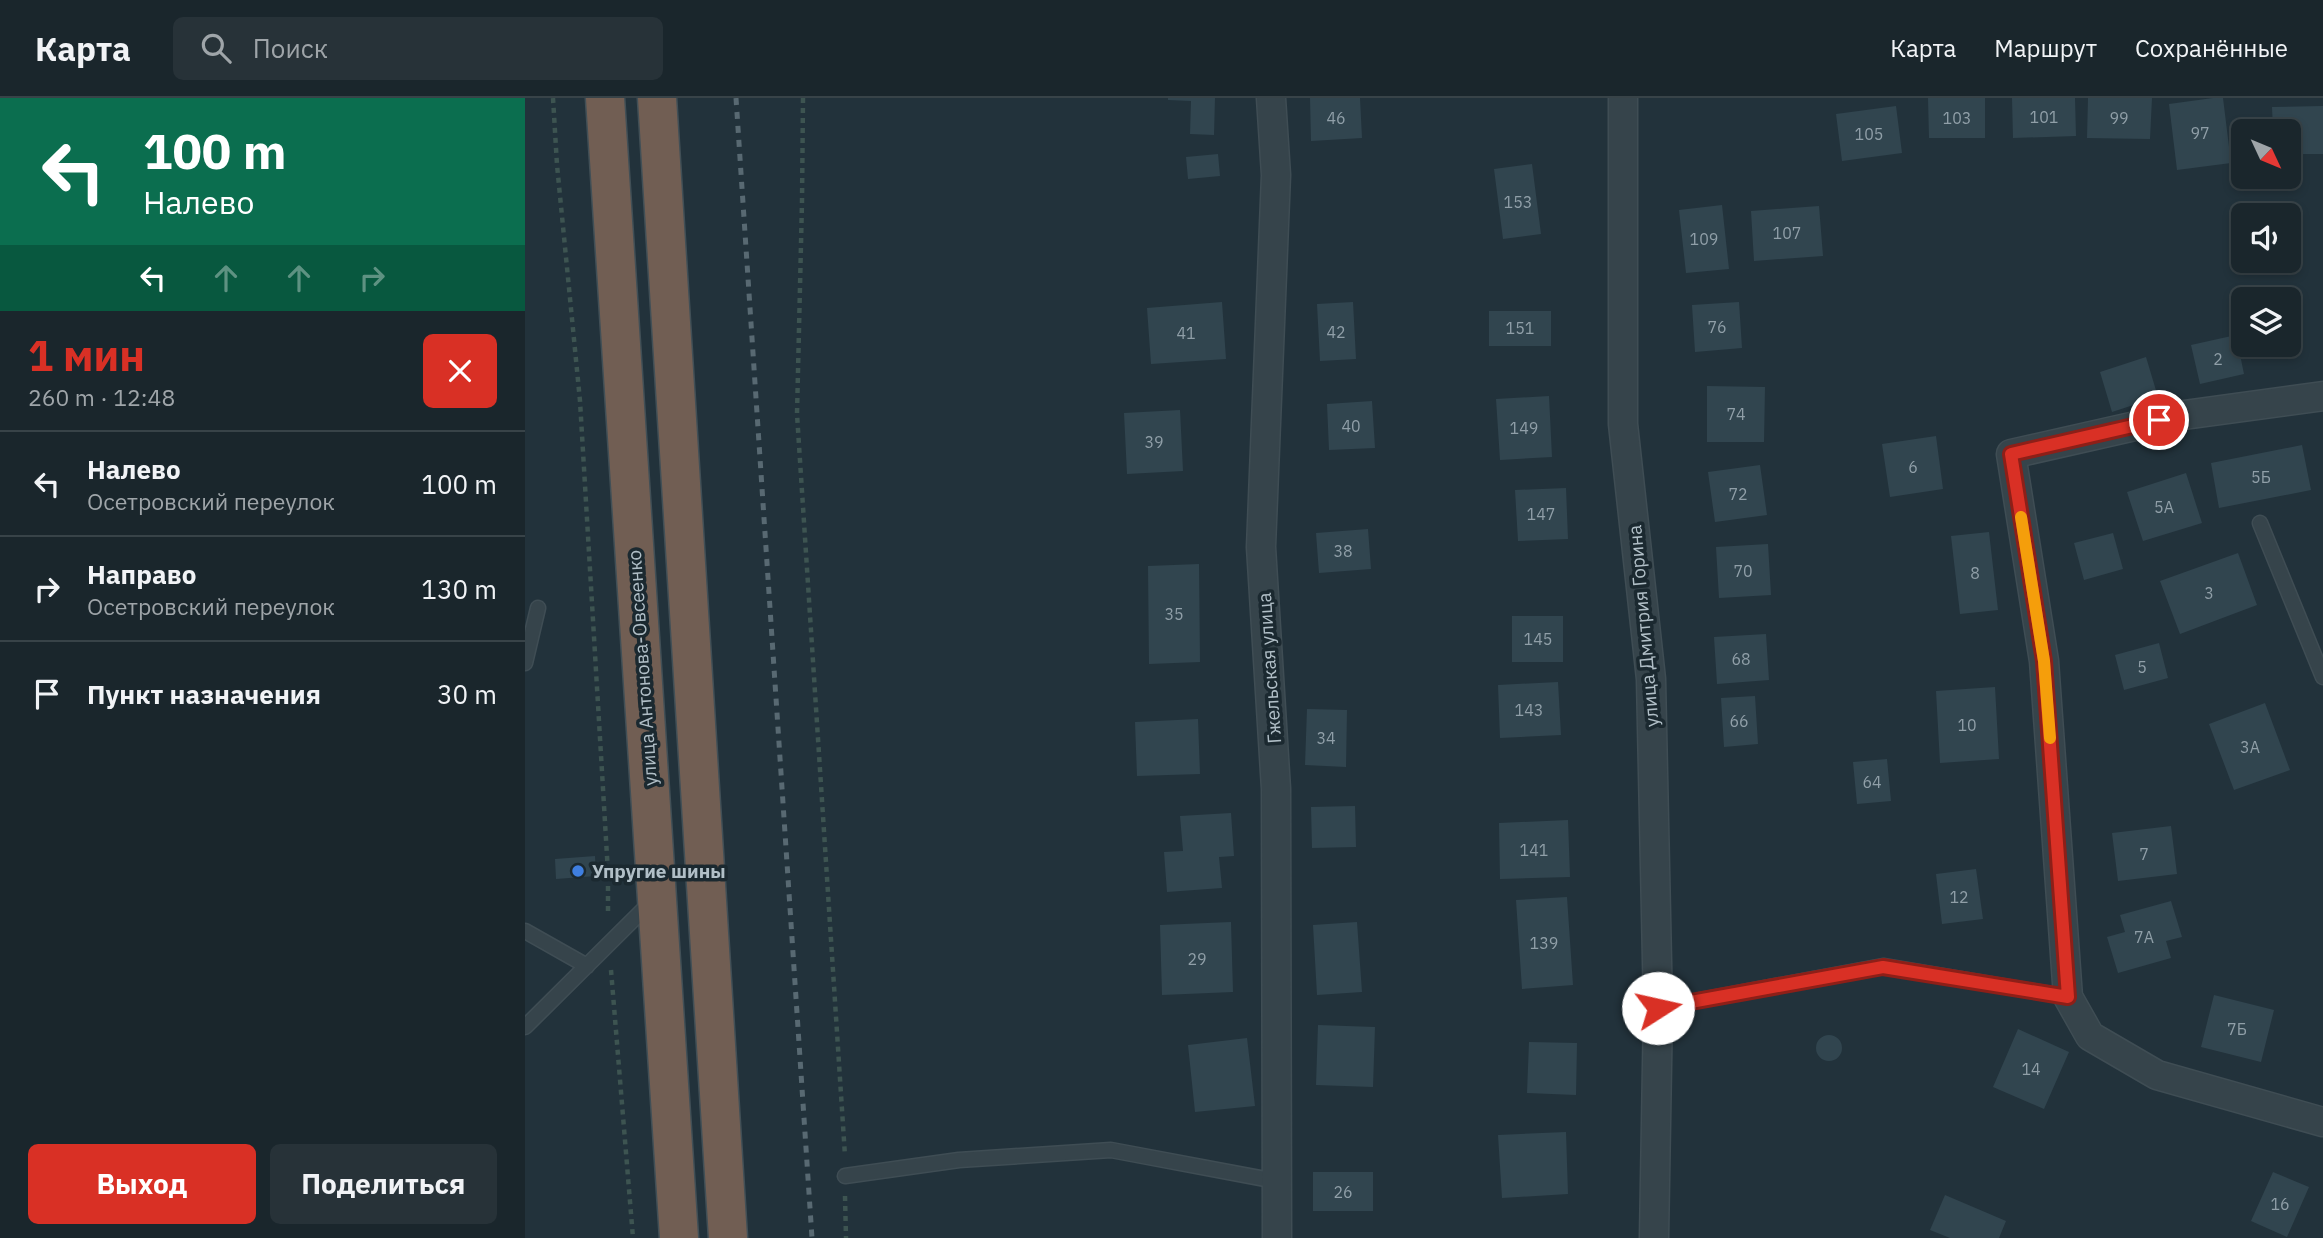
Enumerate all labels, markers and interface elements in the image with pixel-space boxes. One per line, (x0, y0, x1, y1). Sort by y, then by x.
search box (173, 17, 663, 80)
text: Карта (35, 27, 131, 70)
icon: search (197, 29, 235, 67)
text: Поиск (253, 31, 328, 65)
text: Карта (1890, 32, 1956, 64)
text: Маршрут (1994, 32, 2097, 64)
text: Сохранённые (2135, 32, 2288, 64)
house number: 101 (2030, 107, 2058, 127)
house number: 46 (1326, 108, 1346, 128)
house number: 103 (1943, 108, 1971, 128)
house number: 99 (2109, 108, 2129, 128)
text: 100 m (143, 119, 287, 182)
north arrow (2231, 119, 2301, 189)
map controls (2231, 119, 2301, 357)
house number: 97 (2190, 123, 2210, 143)
house number: 105 (1855, 124, 1883, 144)
icon: left (28, 126, 119, 217)
text: Налево (143, 181, 254, 223)
house number: 153 (1504, 192, 1532, 212)
button: sound (2231, 203, 2301, 273)
house number: 107 (1773, 223, 1801, 243)
house number: 109 (1690, 229, 1718, 249)
icon: left (134, 259, 172, 297)
icon: ahead (207, 259, 245, 297)
icon: ahead (280, 259, 318, 297)
icon: right (353, 259, 391, 297)
button: layers (2231, 287, 2301, 357)
house number: 76 (1707, 317, 1727, 337)
house number: 151 (1506, 318, 1534, 338)
house number: 42 (1326, 322, 1346, 342)
house number: 41 (1176, 323, 1196, 343)
text: 1 мин (28, 328, 145, 383)
button: close (423, 334, 497, 408)
house number: 2 (2213, 349, 2223, 369)
text: 260 m · 12:48 (28, 382, 175, 412)
pin (2129, 390, 2189, 450)
icon: arrive (2140, 401, 2178, 439)
house number: 74 (1726, 404, 1746, 424)
house number: 40 (1341, 416, 1361, 436)
house number: 149 (1510, 418, 1538, 438)
house number: 39 (1144, 432, 1164, 452)
text: Налево (87, 452, 181, 486)
house number: 6 (1908, 457, 1918, 477)
icon: left (28, 465, 66, 503)
text: 100 m (421, 467, 497, 501)
house number: 5Б (2251, 467, 2271, 487)
house number: 72 (1728, 484, 1748, 504)
text: Осетровский переулок (87, 486, 335, 516)
house number: 5А (2154, 497, 2174, 517)
house number: 147 (1527, 504, 1555, 524)
street label: улица Дмитрия Горина (1622, 524, 1664, 728)
house number: 38 (1333, 541, 1353, 561)
street label: улица Антонова-Овсеенко (622, 549, 662, 787)
text: Направо (87, 557, 196, 591)
house number: 70 (1733, 561, 1753, 581)
house number: 8 (1970, 563, 1980, 583)
icon: right (28, 570, 66, 608)
text: 130 m (421, 572, 497, 606)
house number: 3 (2204, 583, 2214, 603)
text: Осетровский переулок (87, 591, 335, 621)
street label: Гжельская улица (1252, 592, 1286, 744)
house number: 35 (1164, 604, 1184, 624)
house number: 145 (1524, 629, 1552, 649)
house number: 68 (1731, 649, 1751, 669)
house number: 5 (2137, 657, 2147, 677)
icon: arrive (28, 675, 66, 713)
text: Пункт назначения (87, 677, 321, 711)
text: 30 m (437, 677, 497, 711)
house number: 143 (1515, 700, 1543, 720)
house number: 66 (1729, 711, 1749, 731)
house number: 10 (1957, 715, 1977, 735)
house number: 34 (1316, 728, 1336, 748)
house number: 3А (2240, 737, 2260, 757)
house number: 64 (1862, 772, 1882, 792)
house number: 141 (1520, 840, 1548, 860)
house number: 7 (2139, 844, 2149, 864)
place label: Упругие шины (592, 859, 726, 883)
marker: Упругие шины (570, 863, 586, 879)
house number: 12 (1949, 887, 1969, 907)
house number: 7А (2134, 927, 2154, 947)
house number: 139 (1530, 933, 1558, 953)
house number: 29 (1187, 949, 1207, 969)
position arrow (1621, 971, 1695, 1045)
house number: 7Б (2227, 1019, 2247, 1039)
house number: 14 (2021, 1059, 2041, 1079)
button: Выход (28, 1144, 256, 1224)
button: Поделиться (270, 1144, 497, 1224)
house number: 26 (1333, 1182, 1353, 1202)
house number: 16 (2270, 1194, 2290, 1214)

